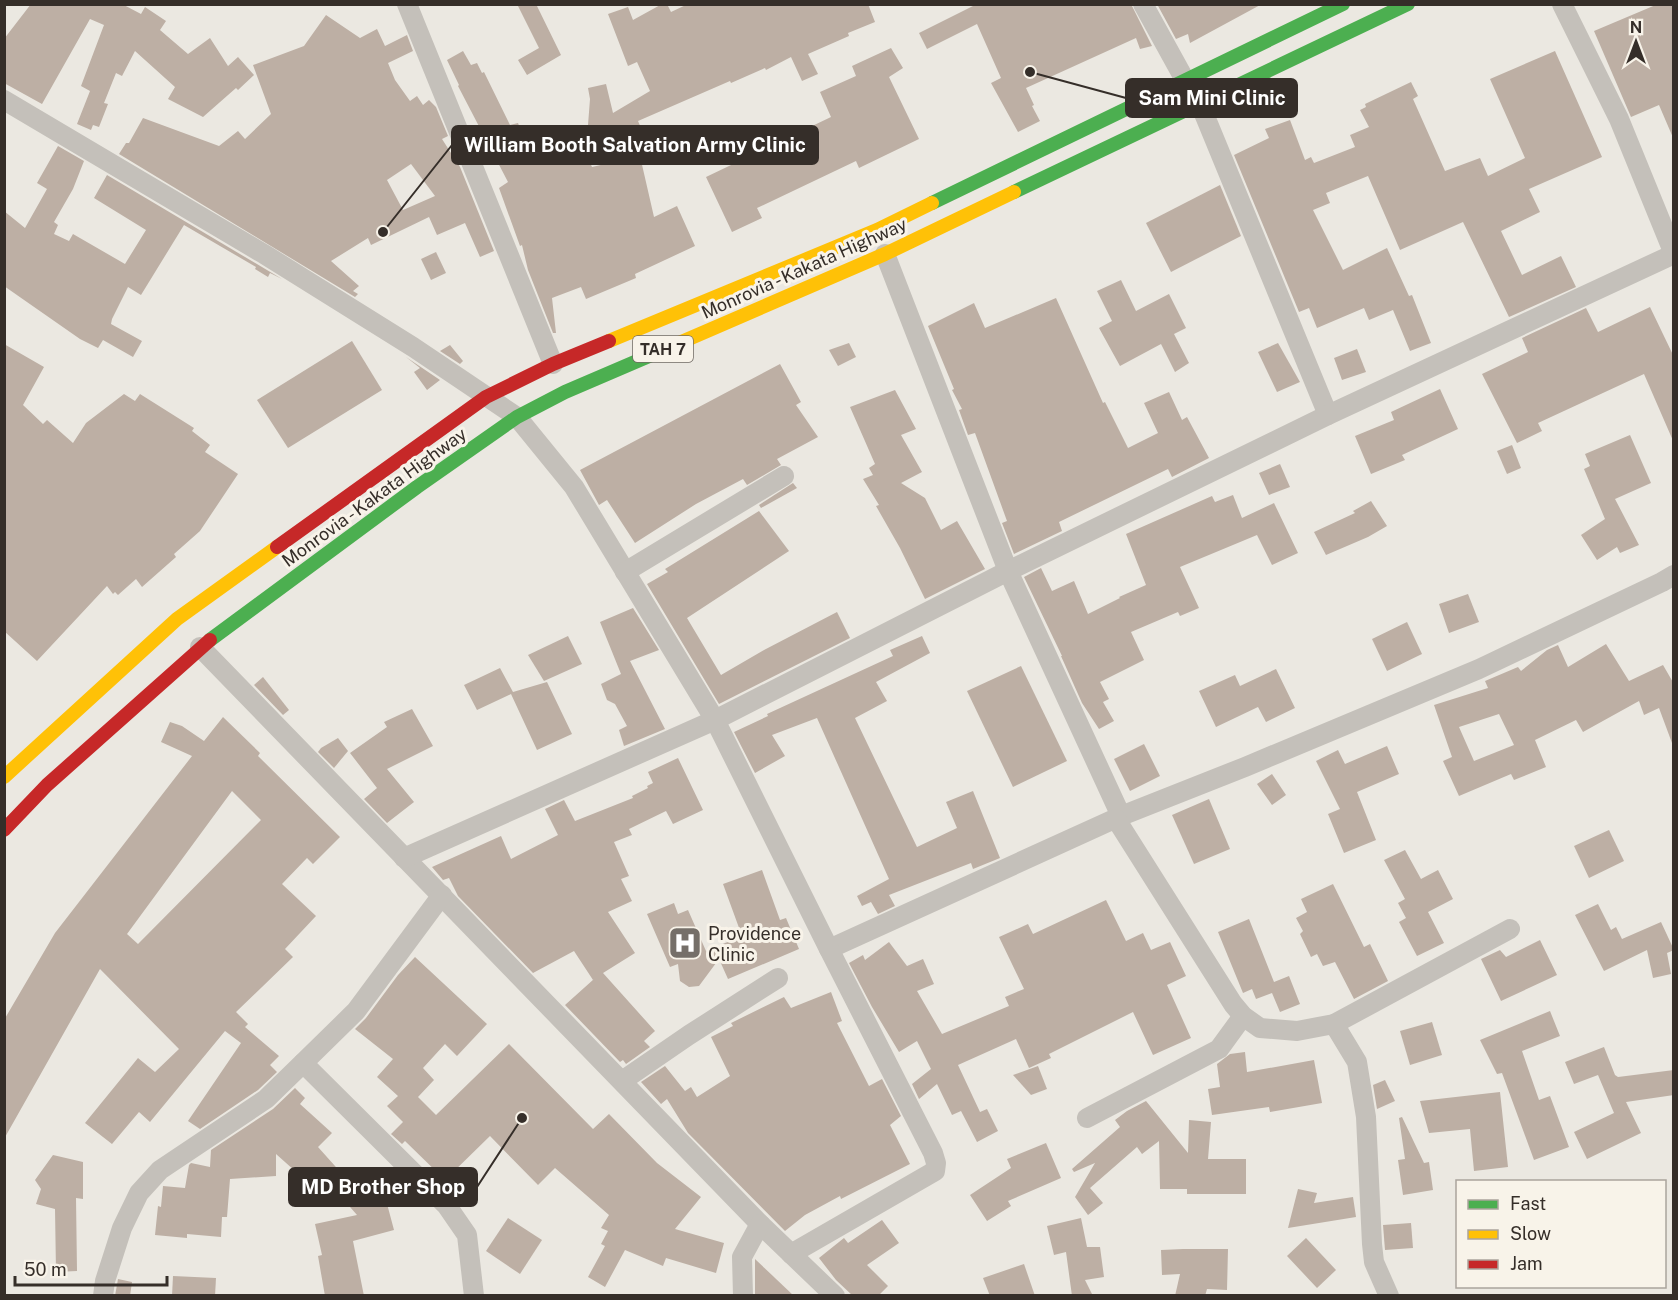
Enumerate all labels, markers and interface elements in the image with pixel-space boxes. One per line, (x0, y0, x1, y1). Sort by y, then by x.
north arrow (1606, 12, 1666, 72)
text: N (1630, 18, 1642, 37)
callout: Sam Mini Clinic (1126, 79, 1297, 117)
text: Sam Mini Clinic (1138, 86, 1286, 110)
callout: William Booth Salvation Army Clinic (452, 126, 818, 164)
text: William Booth Salvation Army Clinic (464, 133, 806, 157)
street label: Monrovia - Kakata Highway (698, 213, 910, 323)
road number: TAH 7 (633, 336, 693, 362)
street label: Monrovia - Kakata Highway (278, 423, 471, 571)
place label: Providence Clinic (708, 923, 801, 965)
hospital icon: Providence Clinic (667, 925, 703, 961)
callout: MD Brother Shop (289, 1168, 477, 1206)
text: MD Brother Shop (301, 1175, 465, 1199)
legend (1456, 1180, 1666, 1288)
text: Fast (1510, 1193, 1546, 1214)
text: Slow (1510, 1223, 1551, 1244)
scale bar (15, 1249, 166, 1287)
text: Jam (1510, 1253, 1543, 1274)
text: 50 m (24, 1259, 67, 1280)

